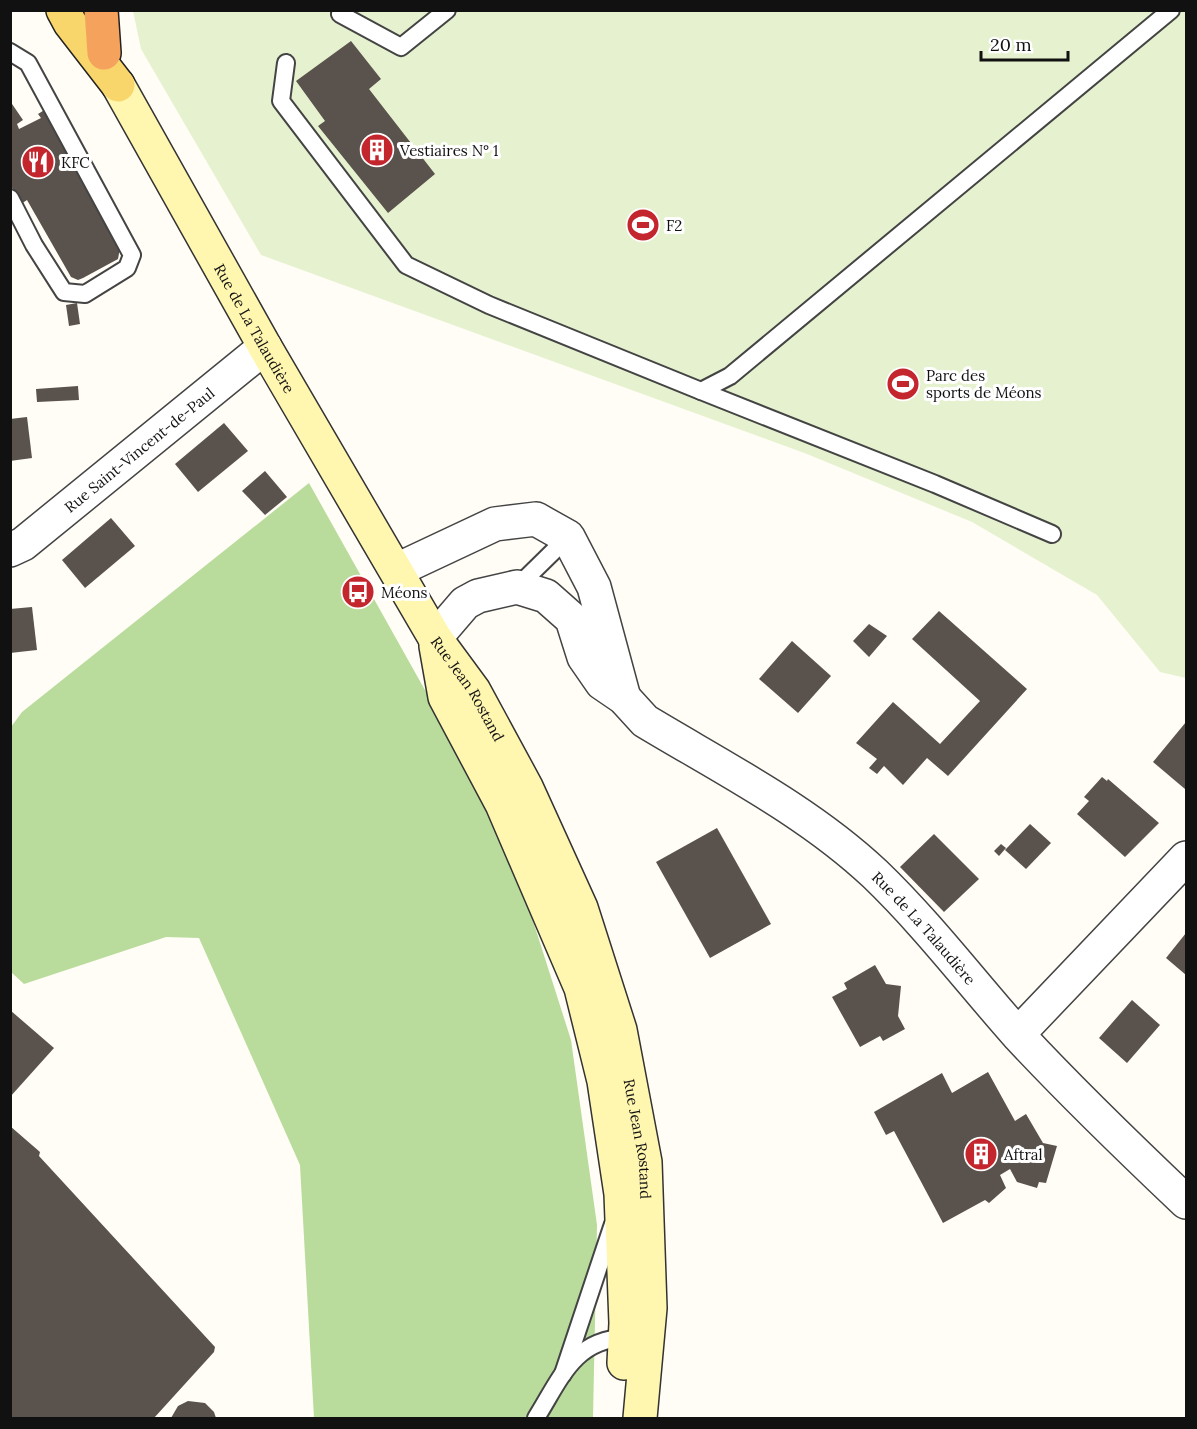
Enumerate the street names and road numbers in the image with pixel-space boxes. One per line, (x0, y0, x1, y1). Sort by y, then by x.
street label: Rue de La Talaudière (211, 260, 299, 396)
street label: Rue Saint-Vincent-de-Paul (60, 383, 218, 516)
street label: Rue Jean Rostand (427, 632, 509, 744)
street label: Rue de La Talaudière (868, 867, 980, 988)
street label: Rue Jean Rostand (620, 1077, 656, 1199)

